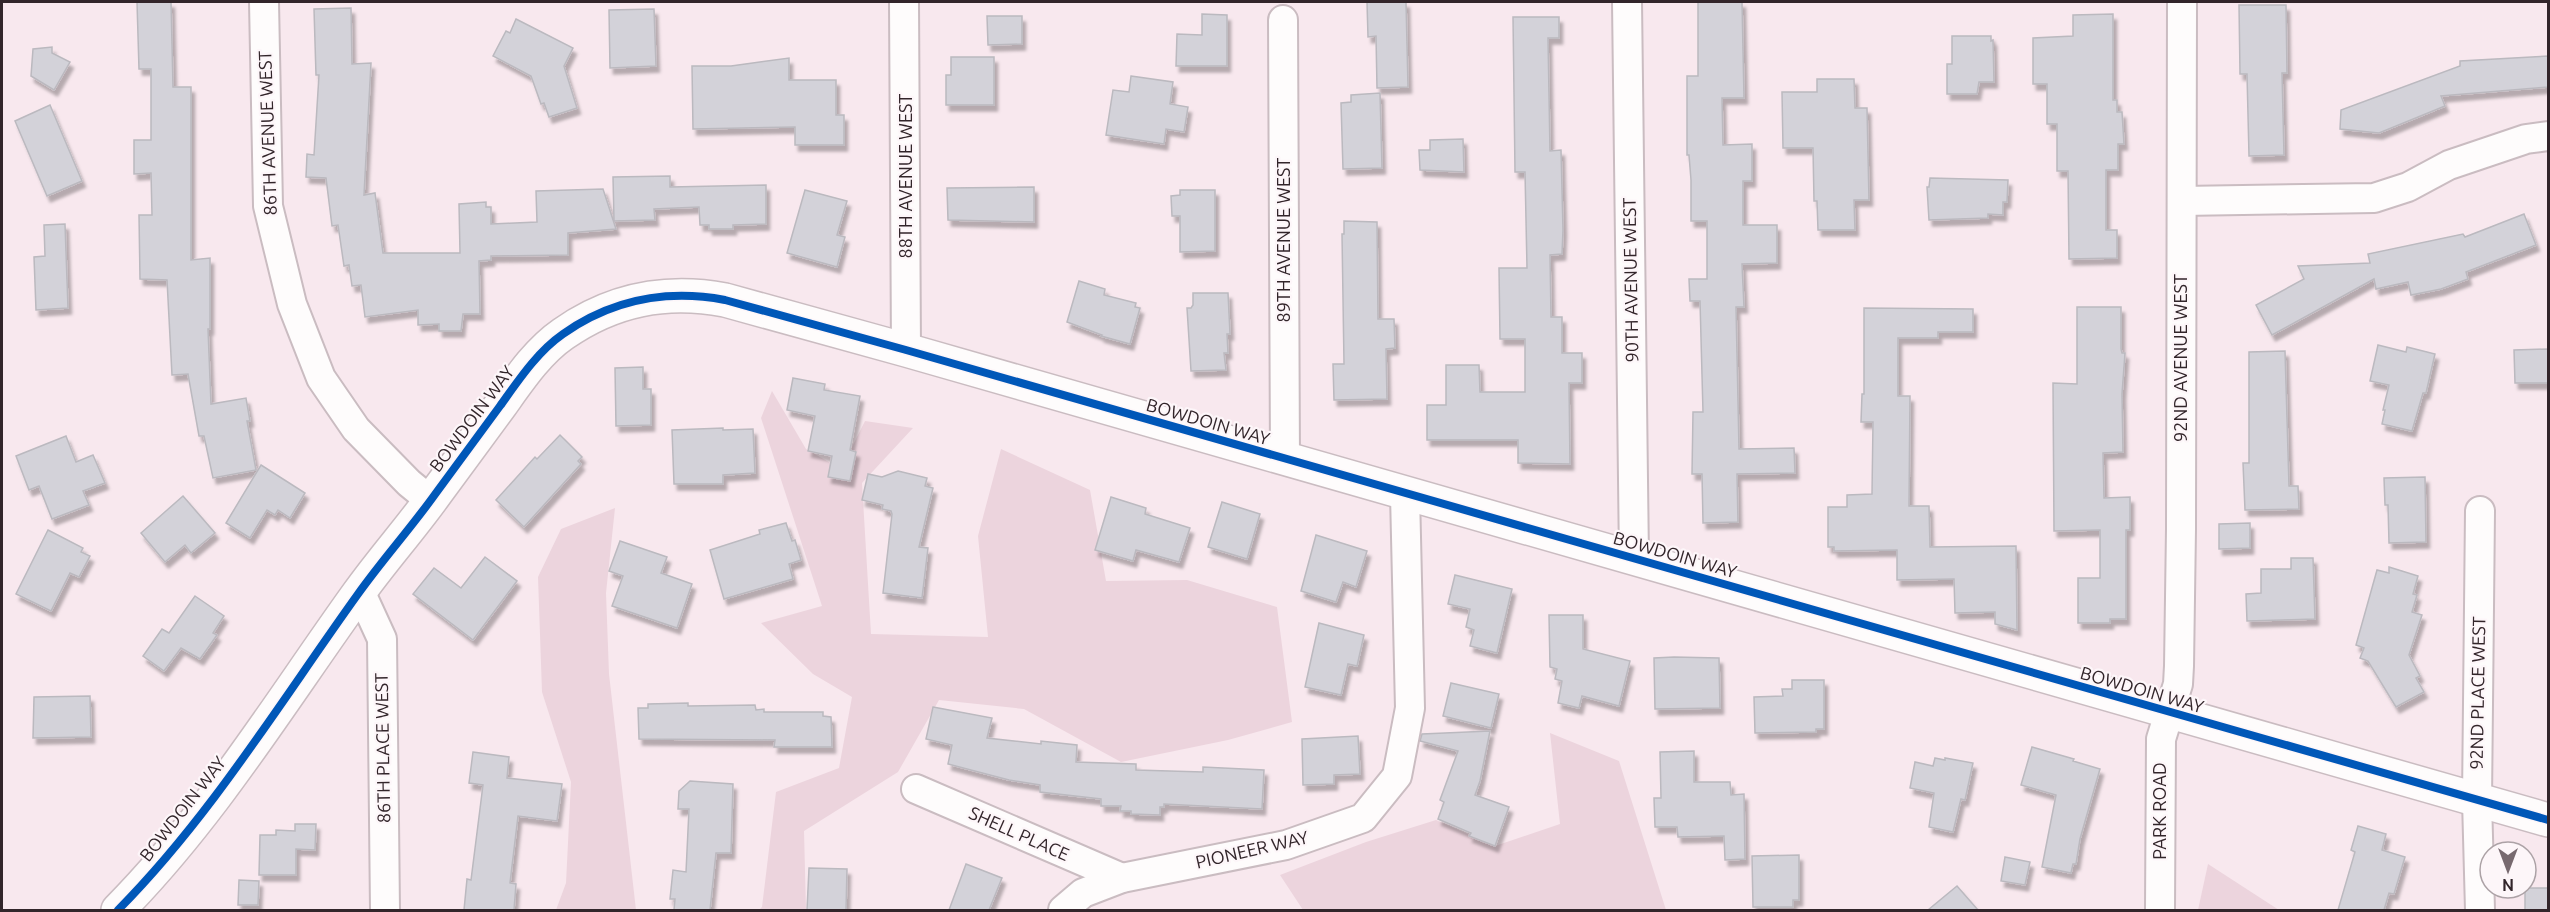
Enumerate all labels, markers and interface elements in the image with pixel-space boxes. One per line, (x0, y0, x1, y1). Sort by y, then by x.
street label: 86TH AVENUE WEST (254, 50, 280, 216)
street label: 88TH AVENUE WEST (895, 94, 915, 258)
street label: 89TH AVENUE WEST (1273, 158, 1293, 322)
street label: 90TH AVENUE WEST (1619, 197, 1641, 363)
street label: 92ND AVENUE WEST (2170, 274, 2190, 442)
street label: BOWDOIN WAY (425, 361, 518, 475)
street label: BOWDOIN WAY (1144, 394, 1273, 448)
street label: BOWDOIN WAY (1611, 527, 1740, 581)
street label: 92ND PLACE WEST (2466, 616, 2488, 770)
street label: BOWDOIN WAY (2078, 662, 2207, 716)
street label: 86TH PLACE WEST (371, 673, 393, 823)
street label: BOWDOIN WAY (135, 752, 230, 865)
street label: PARK ROAD (2149, 762, 2169, 860)
street label: SHELL PLACE (966, 802, 1073, 864)
street label: PIONEER WAY (1193, 826, 1311, 872)
north arrow (2478, 840, 2538, 900)
text: N (2502, 876, 2514, 894)

